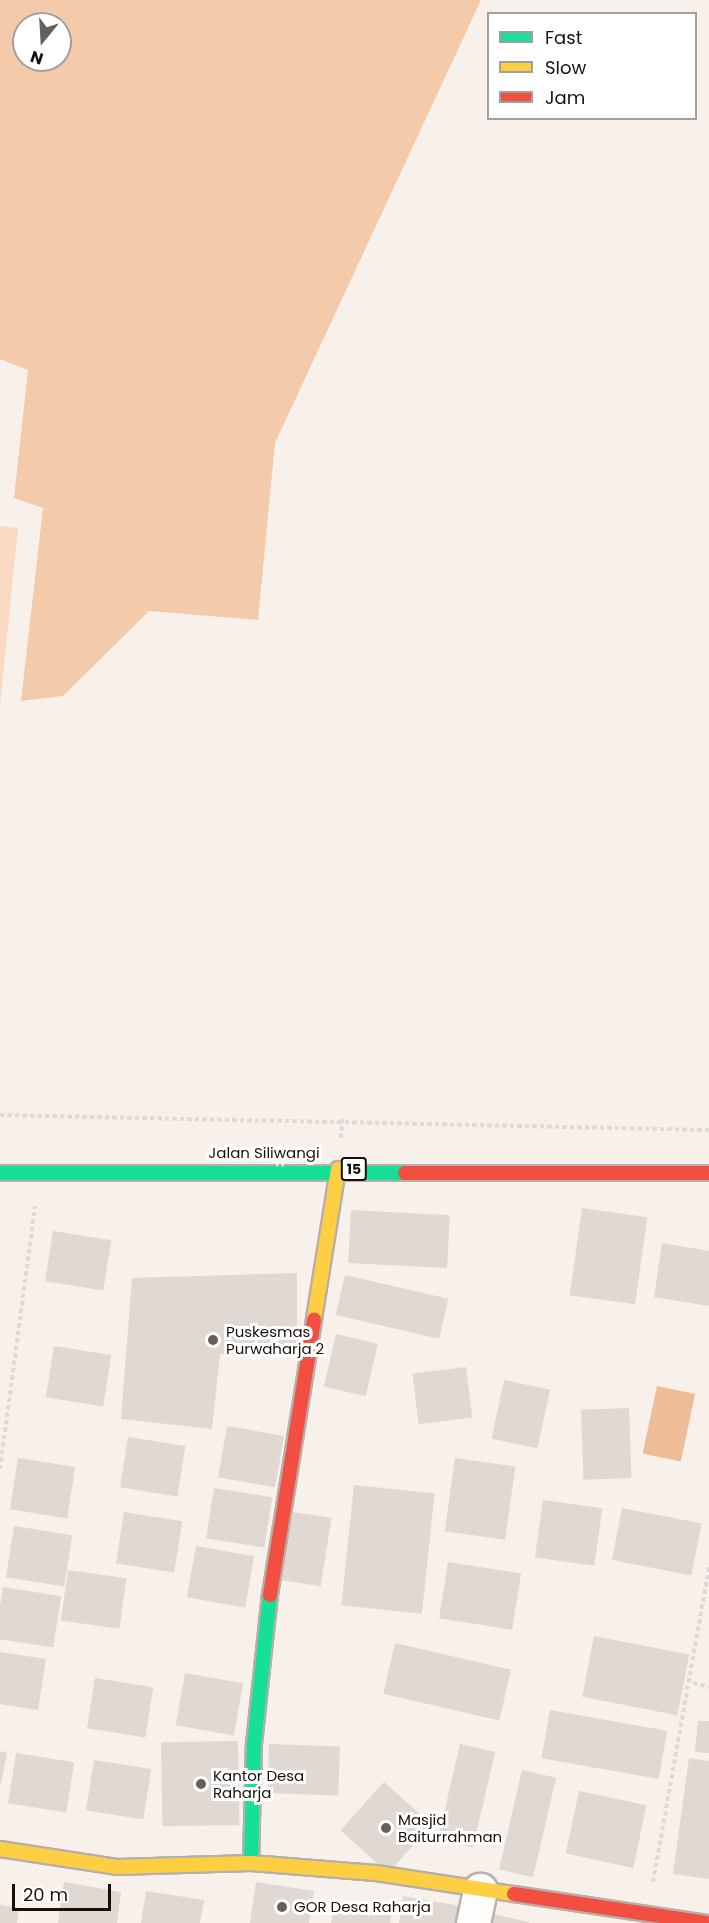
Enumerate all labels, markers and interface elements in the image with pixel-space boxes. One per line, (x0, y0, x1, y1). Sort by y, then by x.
north arrow (12, 12, 72, 72)
legend (487, 12, 697, 120)
text: Fast (545, 25, 582, 50)
text: N (28, 45, 46, 70)
text: Slow (545, 55, 586, 80)
text: Jam (545, 85, 585, 110)
street label: Jalan Siliwangi (208, 1144, 320, 1162)
road number: 15 (340, 1158, 368, 1180)
place label: Puskesmas Purwaharja 2 (226, 1322, 324, 1357)
marker: Puskesmas Purwaharja 2 (204, 1331, 222, 1349)
place label: Kantor Desa Raharja (213, 1766, 304, 1801)
marker: Kantor Desa Raharja (194, 1777, 208, 1791)
place label: Masjid Baiturrahman (398, 1810, 502, 1845)
marker: Masjid Baiturrahman (379, 1821, 393, 1835)
scale bar (15, 1872, 114, 1910)
text: 20 m (23, 1882, 68, 1907)
place label: GOR Desa Raharja (294, 1898, 431, 1916)
marker: GOR Desa Raharja (275, 1900, 289, 1914)

